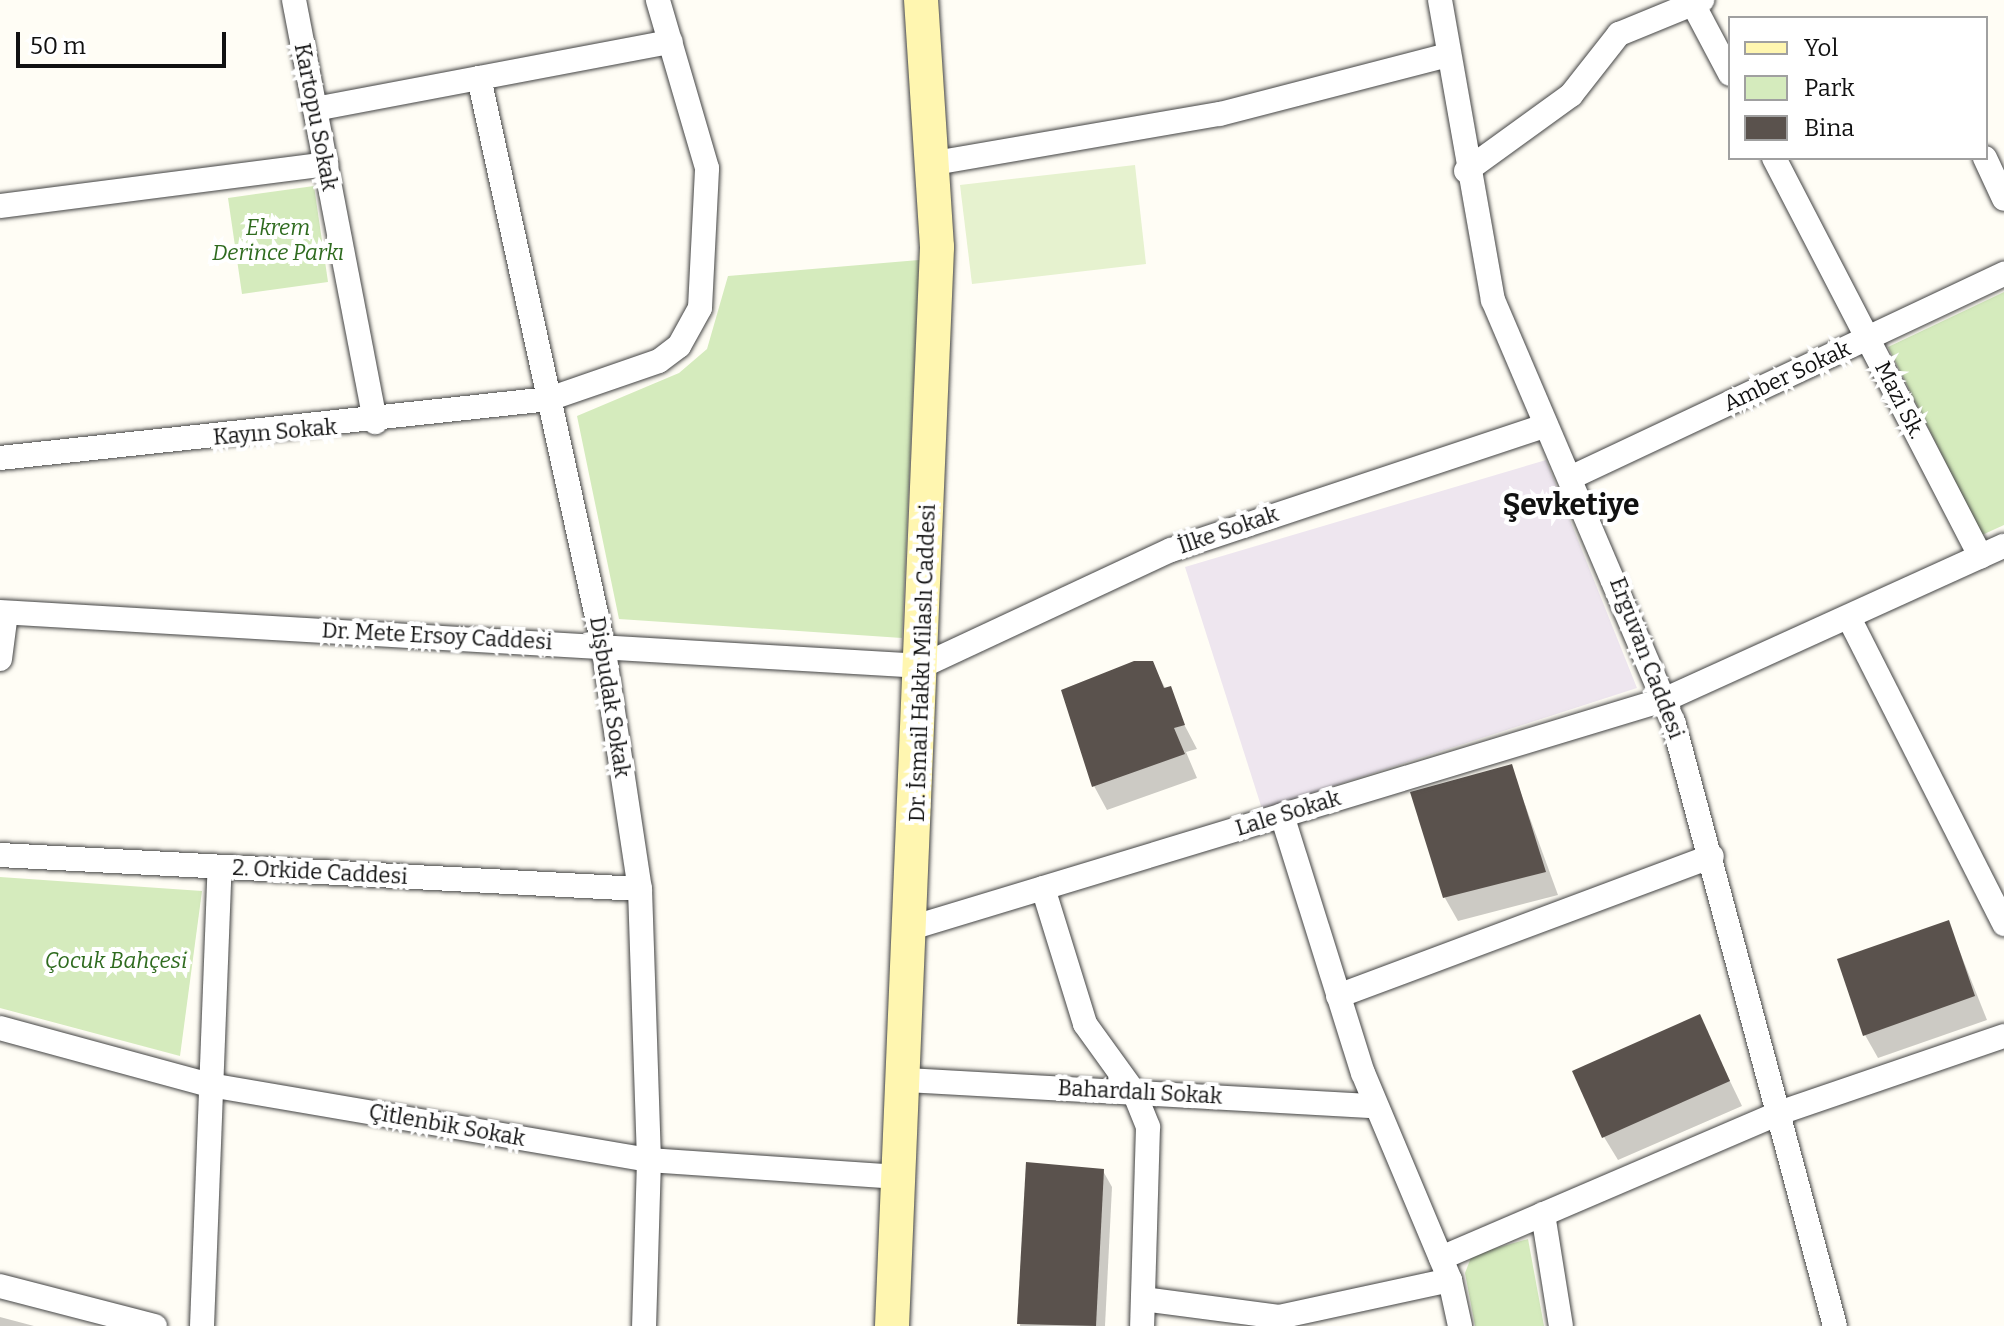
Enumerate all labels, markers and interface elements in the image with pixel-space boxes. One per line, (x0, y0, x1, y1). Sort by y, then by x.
scale bar (20, 16, 230, 66)
legend (1728, 16, 1988, 160)
text: 50 m (30, 32, 86, 60)
text: Yol (1804, 34, 1838, 62)
street label: Kartopu Sokak (289, 41, 343, 193)
text: Park (1804, 74, 1855, 102)
text: Bina (1804, 114, 1854, 142)
park label: Ekrem Derince Parkı (212, 214, 344, 266)
street label: Amber Sokak (1719, 335, 1855, 417)
street label: Mazi Sk. (1869, 357, 1931, 443)
street label: Kayın Sokak (212, 413, 338, 451)
district label: Şevketiye (1502, 487, 1640, 523)
street label: İlke Sokak (1174, 501, 1282, 559)
street label: Dr. İsmail Hakkı Milaslı Caddesi (903, 503, 941, 823)
street label: Erguvan Caddesi (1604, 574, 1690, 742)
street label: Dişbudak Sokak (584, 615, 636, 779)
street label: Dr. Mete Ersoy Caddesi (321, 617, 553, 655)
street label: Lale Sokak (1232, 785, 1344, 841)
street label: 2. Orkide Caddesi (232, 854, 408, 890)
park label: Çocuk Bahçesi (45, 948, 187, 974)
street label: Bahardalı Sokak (1057, 1075, 1223, 1109)
street label: Çitlenbik Sokak (367, 1098, 527, 1152)

